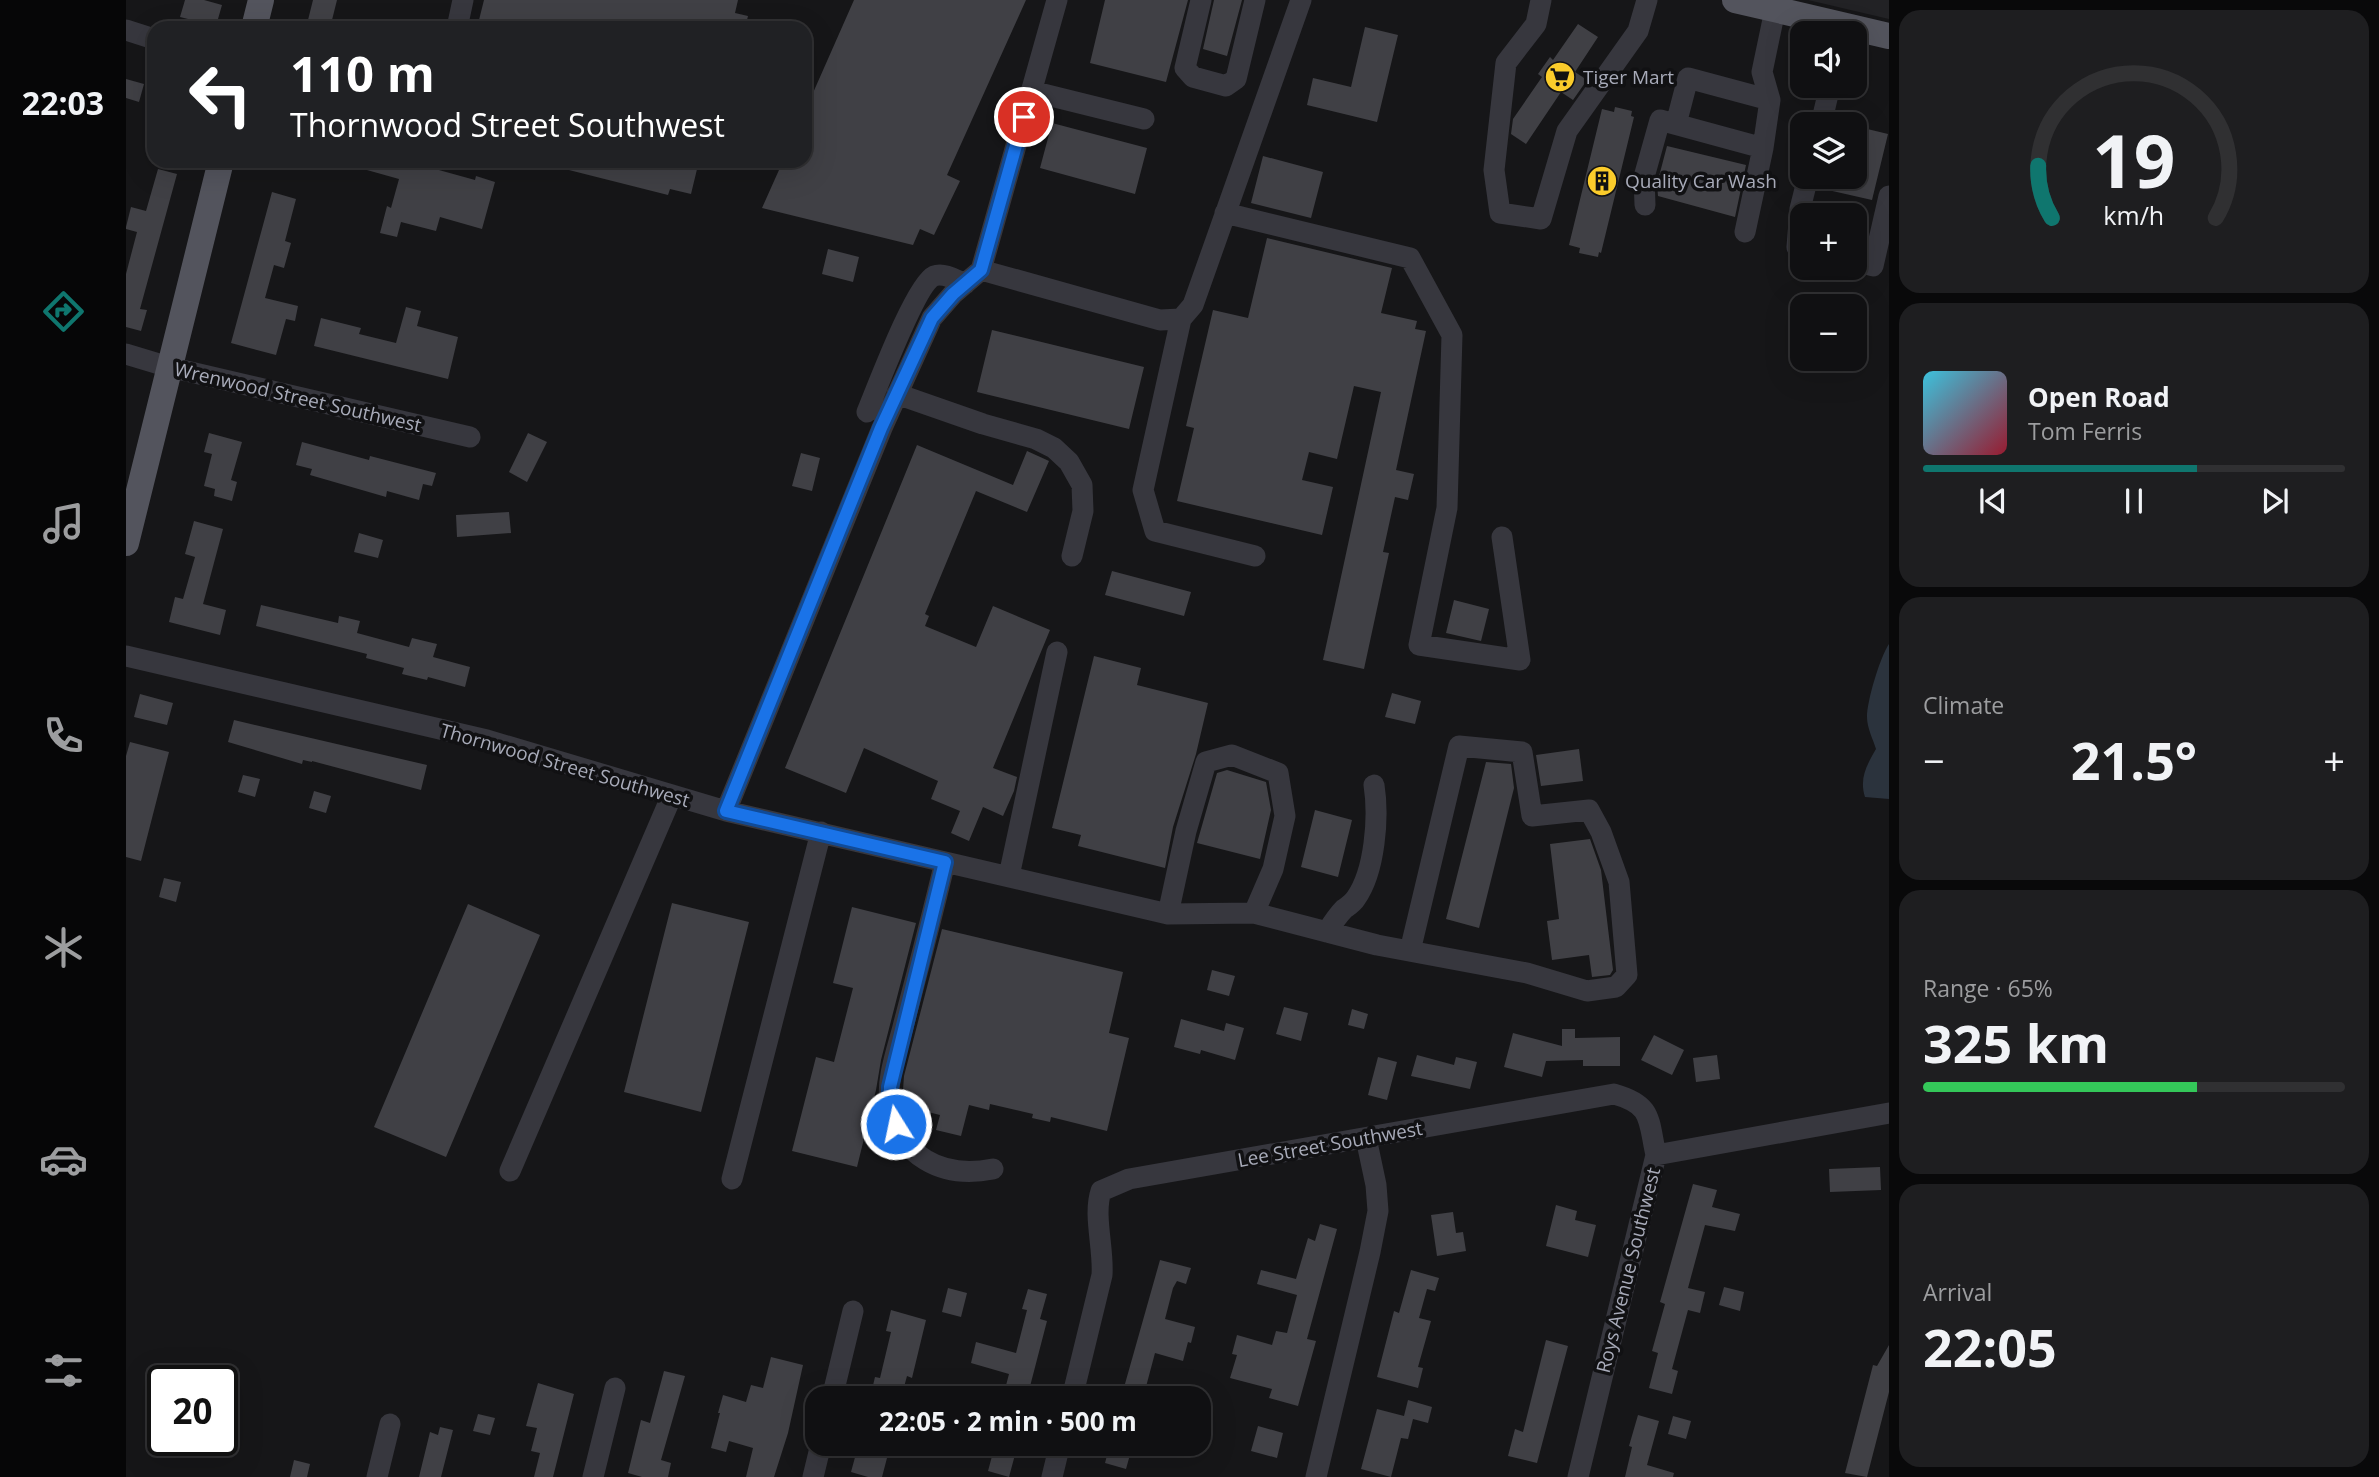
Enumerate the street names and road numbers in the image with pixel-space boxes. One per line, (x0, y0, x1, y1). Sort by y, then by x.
street label: Wrenwood Street Southwest (172, 356, 424, 438)
street label: Thornwood Street Southwest (437, 717, 693, 813)
street label: Lee Street Southwest (1235, 1115, 1425, 1173)
street label: Roys Avenue Southwest (1590, 1164, 1666, 1375)

